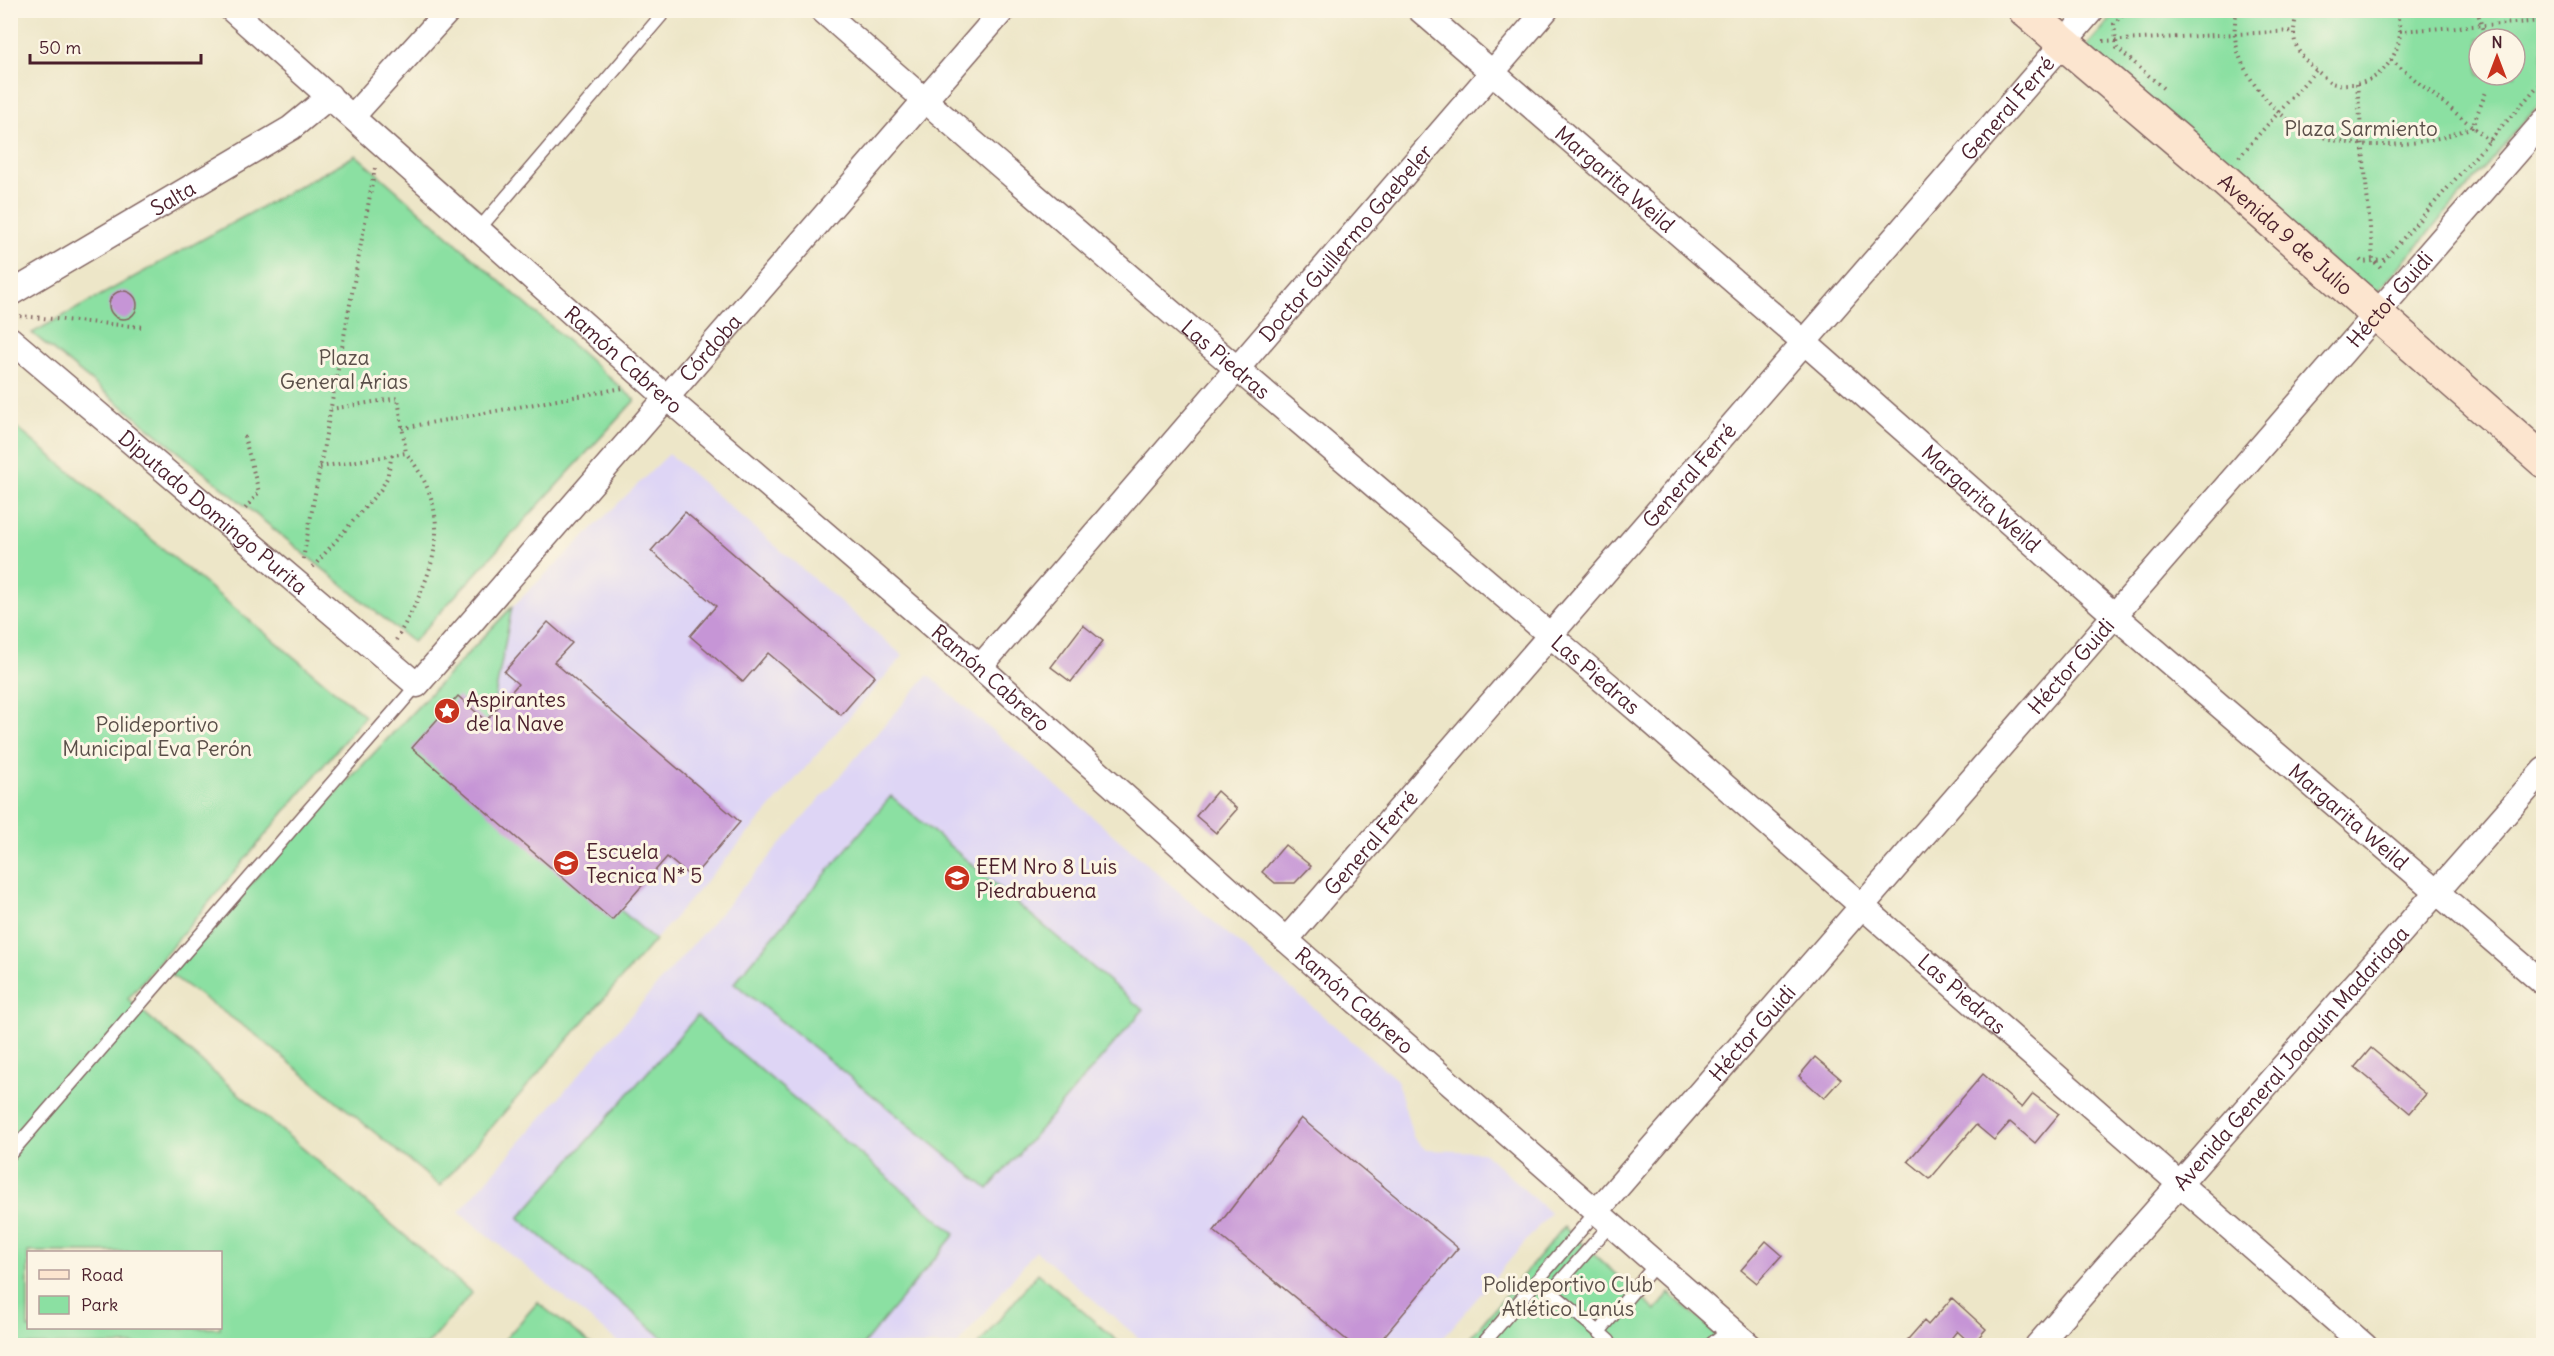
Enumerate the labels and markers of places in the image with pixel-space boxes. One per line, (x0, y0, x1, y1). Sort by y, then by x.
place label: Aspirantes de la Nave (466, 686, 566, 737)
place icon: Aspirantes de la Nave (432, 696, 462, 726)
place label: Escuela Tecnica N* 5 (586, 838, 702, 889)
school or university icon: Escuela Tecnica N* 5 (551, 848, 581, 878)
place label: EEM Nro 8 Luis Piedrabuena (976, 853, 1117, 904)
school or university icon: EEM Nro 8 Luis Piedrabuena (942, 863, 972, 893)

